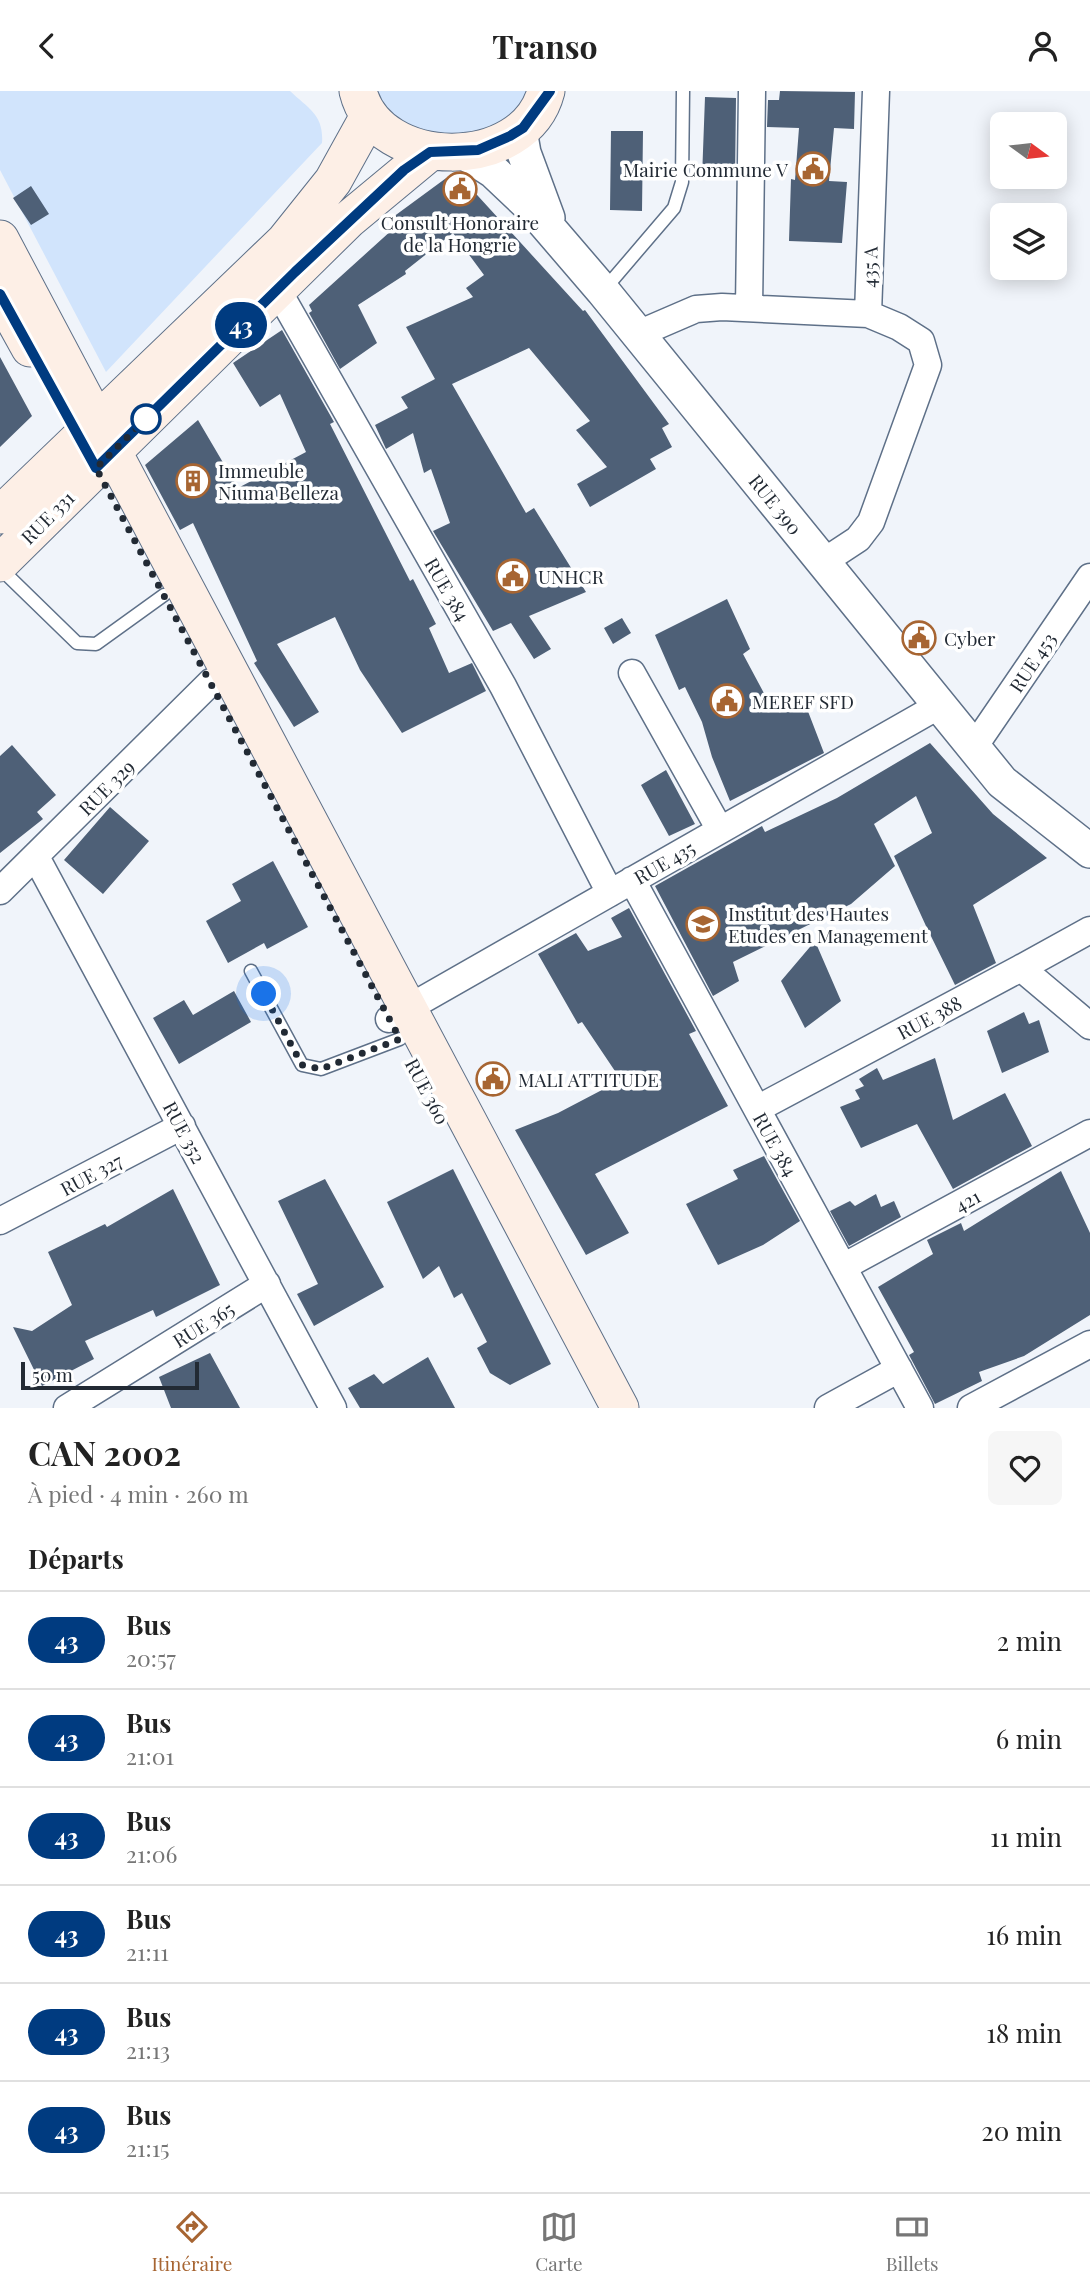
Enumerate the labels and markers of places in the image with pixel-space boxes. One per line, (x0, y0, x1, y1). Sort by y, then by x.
public building icon: Mairie Commune V (794, 150, 832, 188)
place label: Mairie Commune V (623, 156, 789, 182)
public building icon: Consult Honoraire de la Hongrie (441, 170, 479, 208)
place label: Consult Honoraire de la Hongrie (381, 209, 539, 257)
unlabelled marker (131, 404, 161, 434)
place label: Immeuble Niuma Belleza (218, 457, 339, 505)
building icon: Immeuble Niuma Belleza (174, 462, 212, 500)
public building icon: UNHCR (494, 557, 532, 595)
place label: UNHCR (538, 563, 605, 589)
public building icon: Cyber (900, 619, 938, 657)
place label: Cyber (944, 625, 996, 651)
public building icon: MEREF SFD (708, 682, 746, 720)
place label: MEREF SFD (752, 688, 854, 714)
place label: Institut des Hautes Etudes en Management (728, 900, 928, 948)
school or university icon: Institut des Hautes Etudes en Management (684, 905, 722, 943)
public building icon: MALI ATTITUDE (474, 1060, 512, 1098)
place label: MALI ATTITUDE (518, 1066, 659, 1092)

